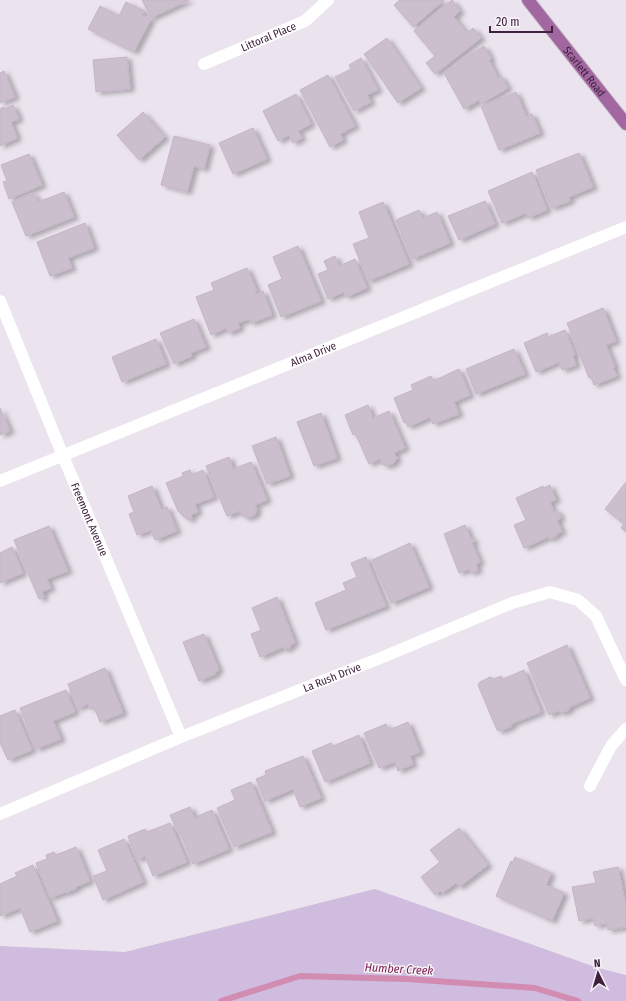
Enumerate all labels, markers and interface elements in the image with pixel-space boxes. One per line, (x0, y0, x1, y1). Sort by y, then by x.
scale bar (490, 8, 552, 34)
text: 20 m (496, 15, 520, 29)
street label: Littoral Place (239, 20, 298, 55)
street label: Scarlett Road (560, 44, 608, 99)
street label: Alma Drive (288, 339, 338, 370)
street label: Freemont Avenue (68, 481, 110, 558)
street label: La Rush Drive (301, 660, 363, 695)
north arrow (578, 953, 618, 993)
text: N (593, 957, 601, 970)
water label: Humber Creek (364, 960, 434, 978)

